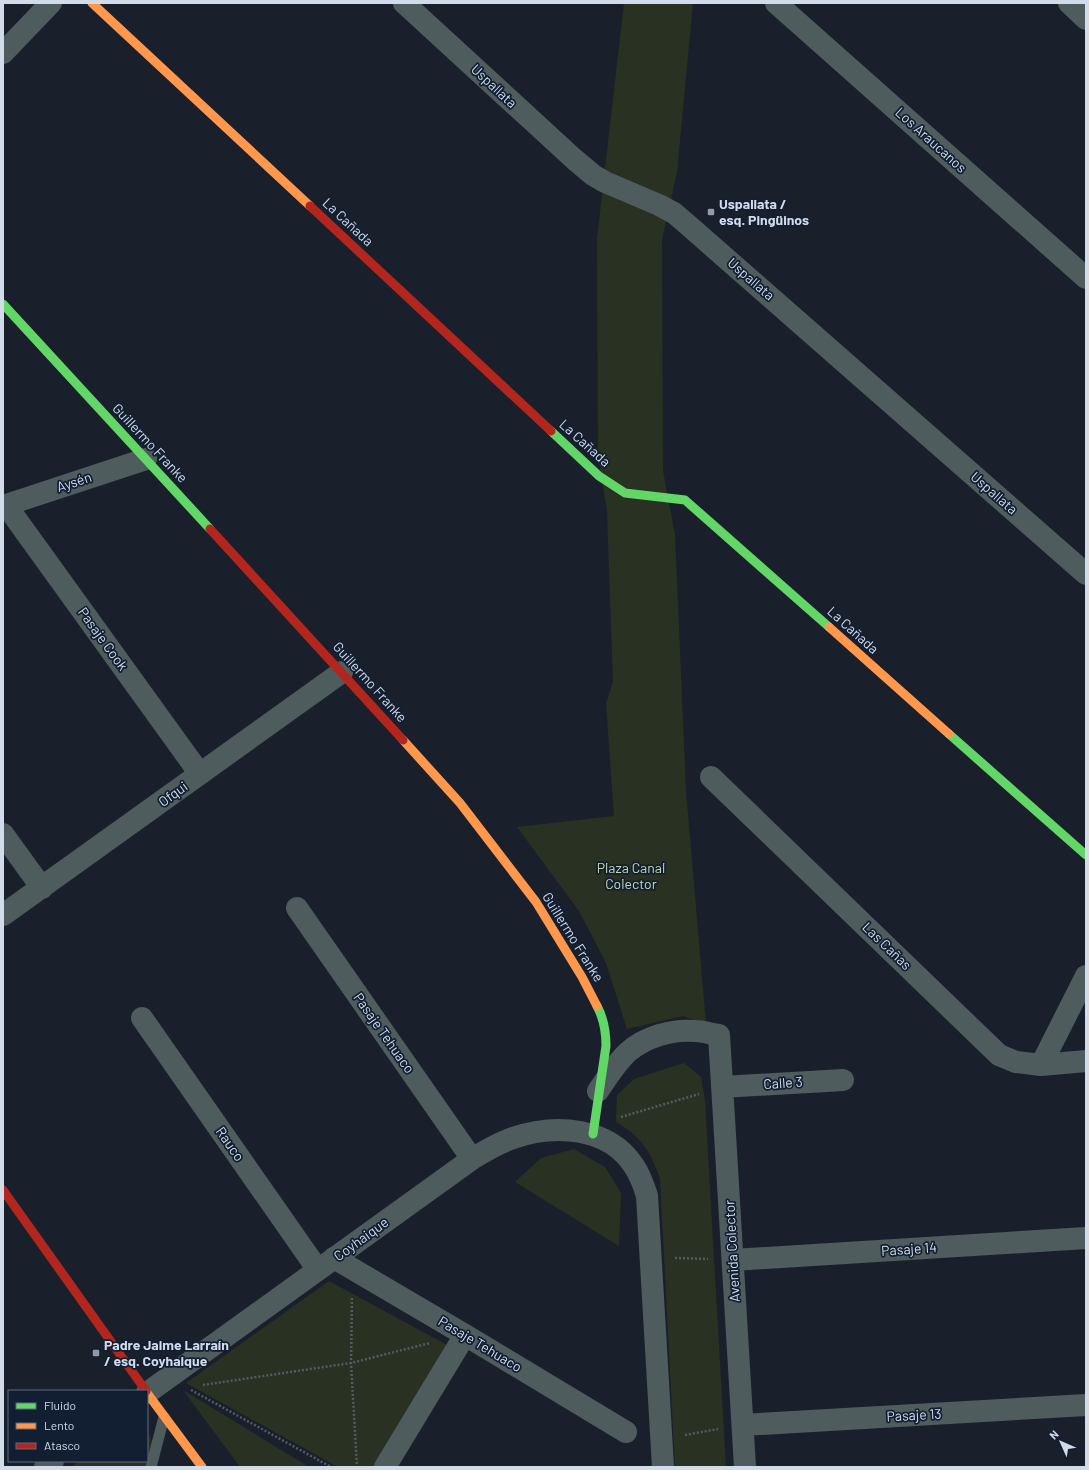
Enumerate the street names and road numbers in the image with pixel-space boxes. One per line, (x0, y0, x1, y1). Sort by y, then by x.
street label: Uspallata (468, 60, 521, 111)
street label: Los Araucanos (892, 103, 971, 176)
street label: La Cañada (320, 194, 377, 249)
street label: Uspallata (724, 254, 778, 304)
street label: Guillermo Franke (109, 399, 191, 486)
street label: La Cañada (556, 415, 614, 470)
street label: Aysén (54, 468, 94, 495)
street label: Uspallata (967, 468, 1021, 518)
street label: La Cañada (824, 602, 882, 657)
street label: Pasaje Cook (75, 604, 132, 674)
street label: Guillermo Franke (330, 638, 411, 725)
street label: Ofqui (155, 777, 191, 810)
street label: Guillermo Franke (539, 889, 608, 985)
street label: Las Cañas (859, 918, 916, 973)
street label: Pasaje Tehuaco (350, 989, 418, 1076)
street label: Calle 3 (763, 1073, 803, 1092)
street label: Rauco (213, 1123, 248, 1164)
street label: Avenida Colector (720, 1199, 743, 1303)
street label: Coyhaique (330, 1213, 391, 1264)
street label: Pasaje 14 (881, 1238, 937, 1259)
street label: Pasaje Tehuaco (435, 1312, 525, 1375)
street label: Pasaje 13 (886, 1405, 942, 1424)

